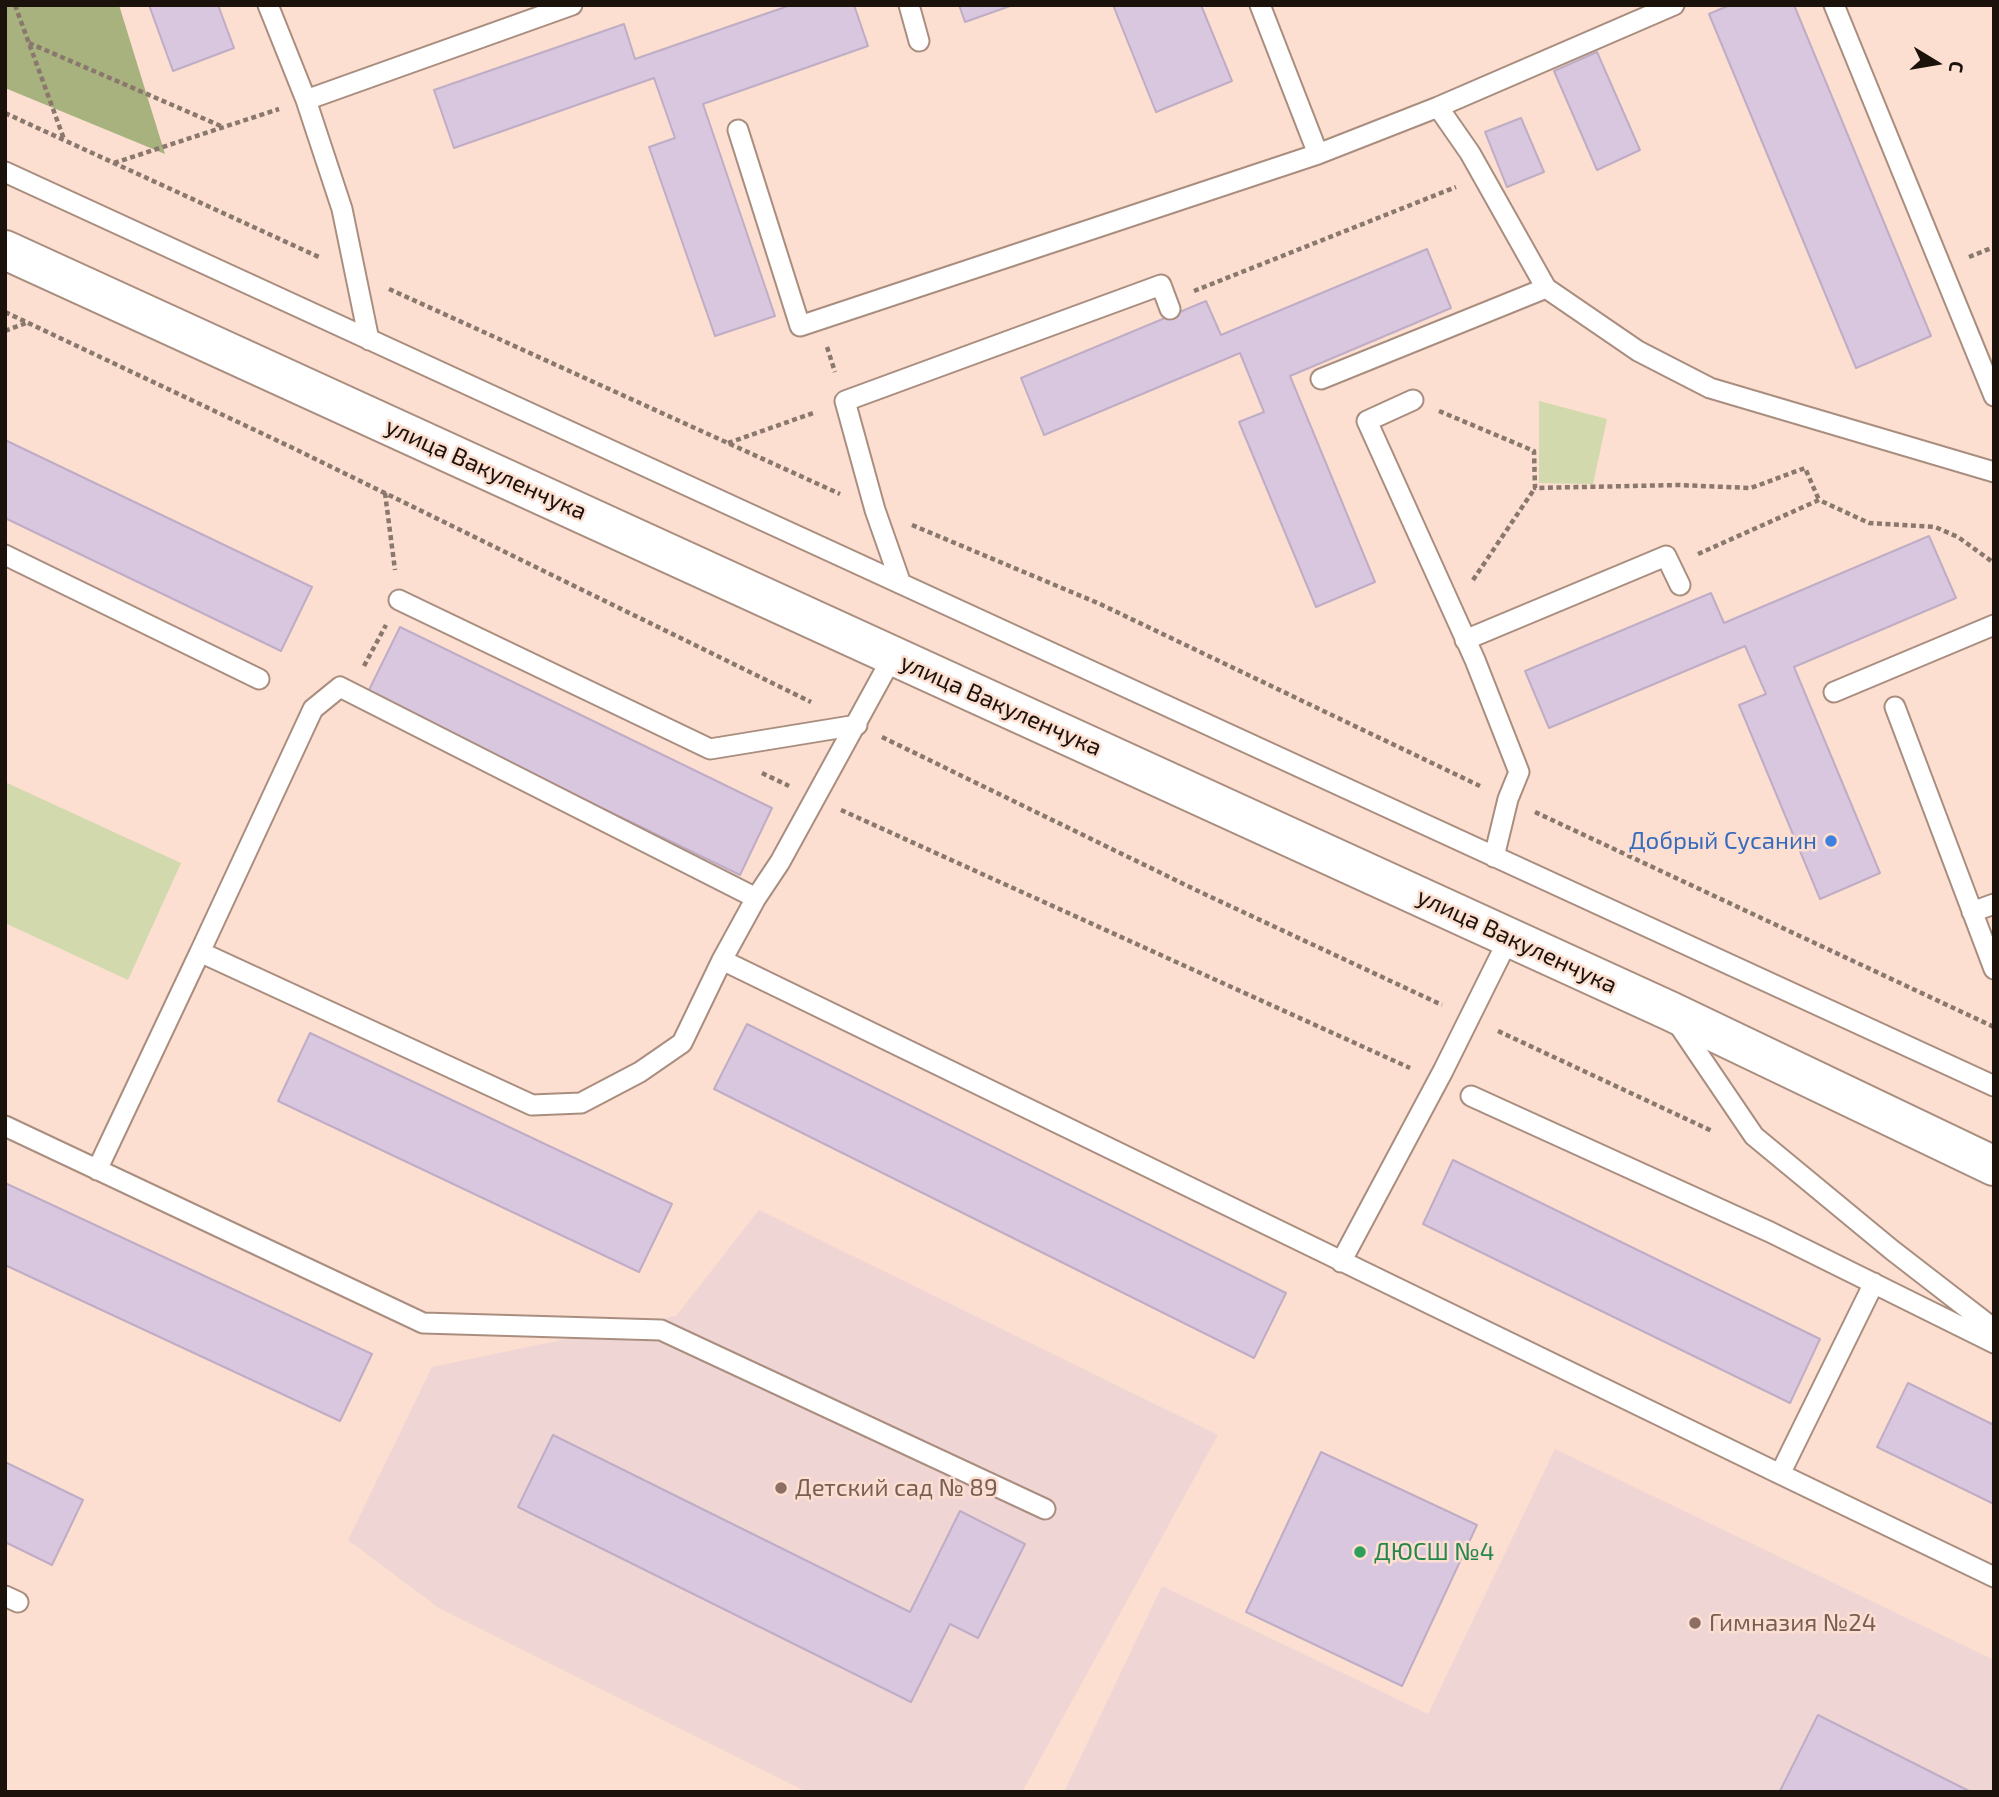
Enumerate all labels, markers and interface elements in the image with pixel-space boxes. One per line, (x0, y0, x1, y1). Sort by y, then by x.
north arrow (1901, 28, 1971, 98)
text: С (1945, 59, 1969, 75)
street label: улица Вакуленчука (381, 412, 591, 526)
street label: улица Вакуленчука (896, 648, 1106, 762)
place label: Добрый Сусанин (1629, 827, 1817, 855)
marker: Добрый Сусанин (1823, 833, 1839, 849)
street label: улица Вакуленчука (1412, 882, 1622, 1000)
place label: Детский сад № 89 (795, 1474, 998, 1502)
marker: Детский сад № 89 (773, 1480, 789, 1496)
place label: ДЮСШ №4 (1374, 1538, 1495, 1566)
marker: ДЮСШ №4 (1352, 1544, 1368, 1560)
place label: Гимназия №24 (1709, 1609, 1877, 1637)
marker: Гимназия №24 (1687, 1615, 1703, 1631)

